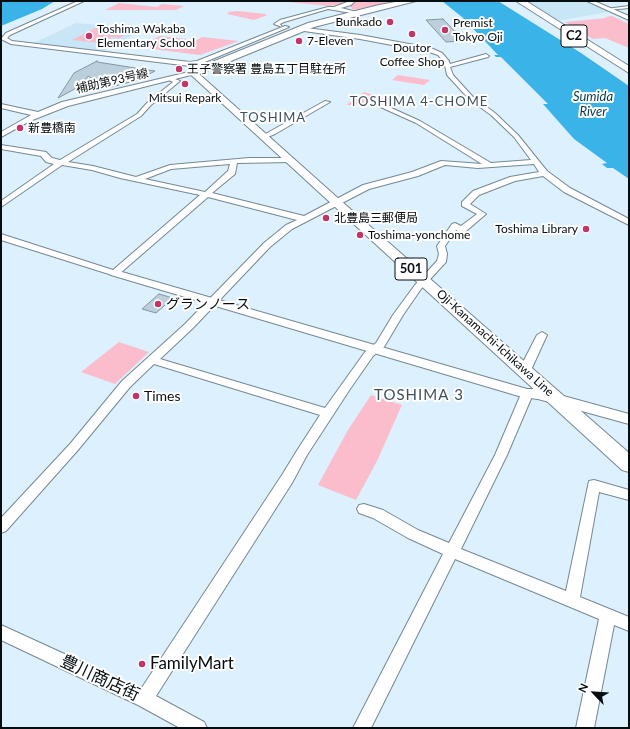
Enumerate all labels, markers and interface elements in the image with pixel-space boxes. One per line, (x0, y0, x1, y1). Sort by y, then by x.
place label: Bunkado (335, 15, 382, 29)
place label: Premist Tokyo Oji (453, 16, 503, 44)
marker: Bunkado (385, 17, 395, 27)
place label: Toshima Wakaba Elementary School (97, 22, 195, 50)
marker: Premist Tokyo Oji (440, 25, 450, 35)
road number: C2 (561, 25, 587, 47)
marker: Doutor Coffee Shop (407, 29, 417, 39)
marker: Toshima Wakaba Elementary School (84, 31, 94, 41)
place label: 7-Eleven (307, 34, 353, 48)
marker: 7-Eleven (294, 36, 304, 46)
place label: Doutor Coffee Shop (380, 41, 444, 69)
place label: 王子警察署 豊島五丁目駐在所 (187, 62, 346, 76)
marker: 王子警察署 豊島五丁目駐在所 (174, 64, 184, 74)
street label: 補助第93号線 (74, 66, 150, 96)
marker: Mitsui Repark (180, 79, 190, 89)
water label: Sumida River (573, 89, 613, 120)
place label: Mitsui Repark (149, 91, 221, 105)
district label: TOSHIMA 4-CHOME (350, 94, 488, 110)
district label: TOSHIMA (240, 110, 306, 126)
place label: 新豊橋南 (28, 121, 76, 135)
marker: 新豊橋南 (15, 123, 25, 133)
place label: 北豊島三郵便局 (334, 211, 418, 225)
marker: 北豊島三郵便局 (321, 213, 331, 223)
place label: Toshima Library (495, 222, 578, 236)
marker: Toshima Library (581, 224, 591, 234)
place label: Toshima-yonchome (368, 228, 470, 242)
marker: Toshima-yonchome (355, 230, 365, 240)
road number: 501 (395, 258, 427, 280)
street label: Oji-Kanamachi-Ichikawa Line (433, 287, 557, 399)
place label: グランノース (166, 296, 250, 312)
marker: グランノース (153, 299, 163, 309)
district label: TOSHIMA 3 (374, 386, 464, 404)
place label: Times (144, 388, 181, 404)
marker: Times (131, 391, 141, 401)
street label: 豊川商店街 (57, 651, 143, 705)
place label: FamilyMart (150, 654, 234, 674)
marker: FamilyMart (137, 659, 147, 669)
north arrow (574, 673, 614, 713)
text: N (575, 681, 590, 694)

